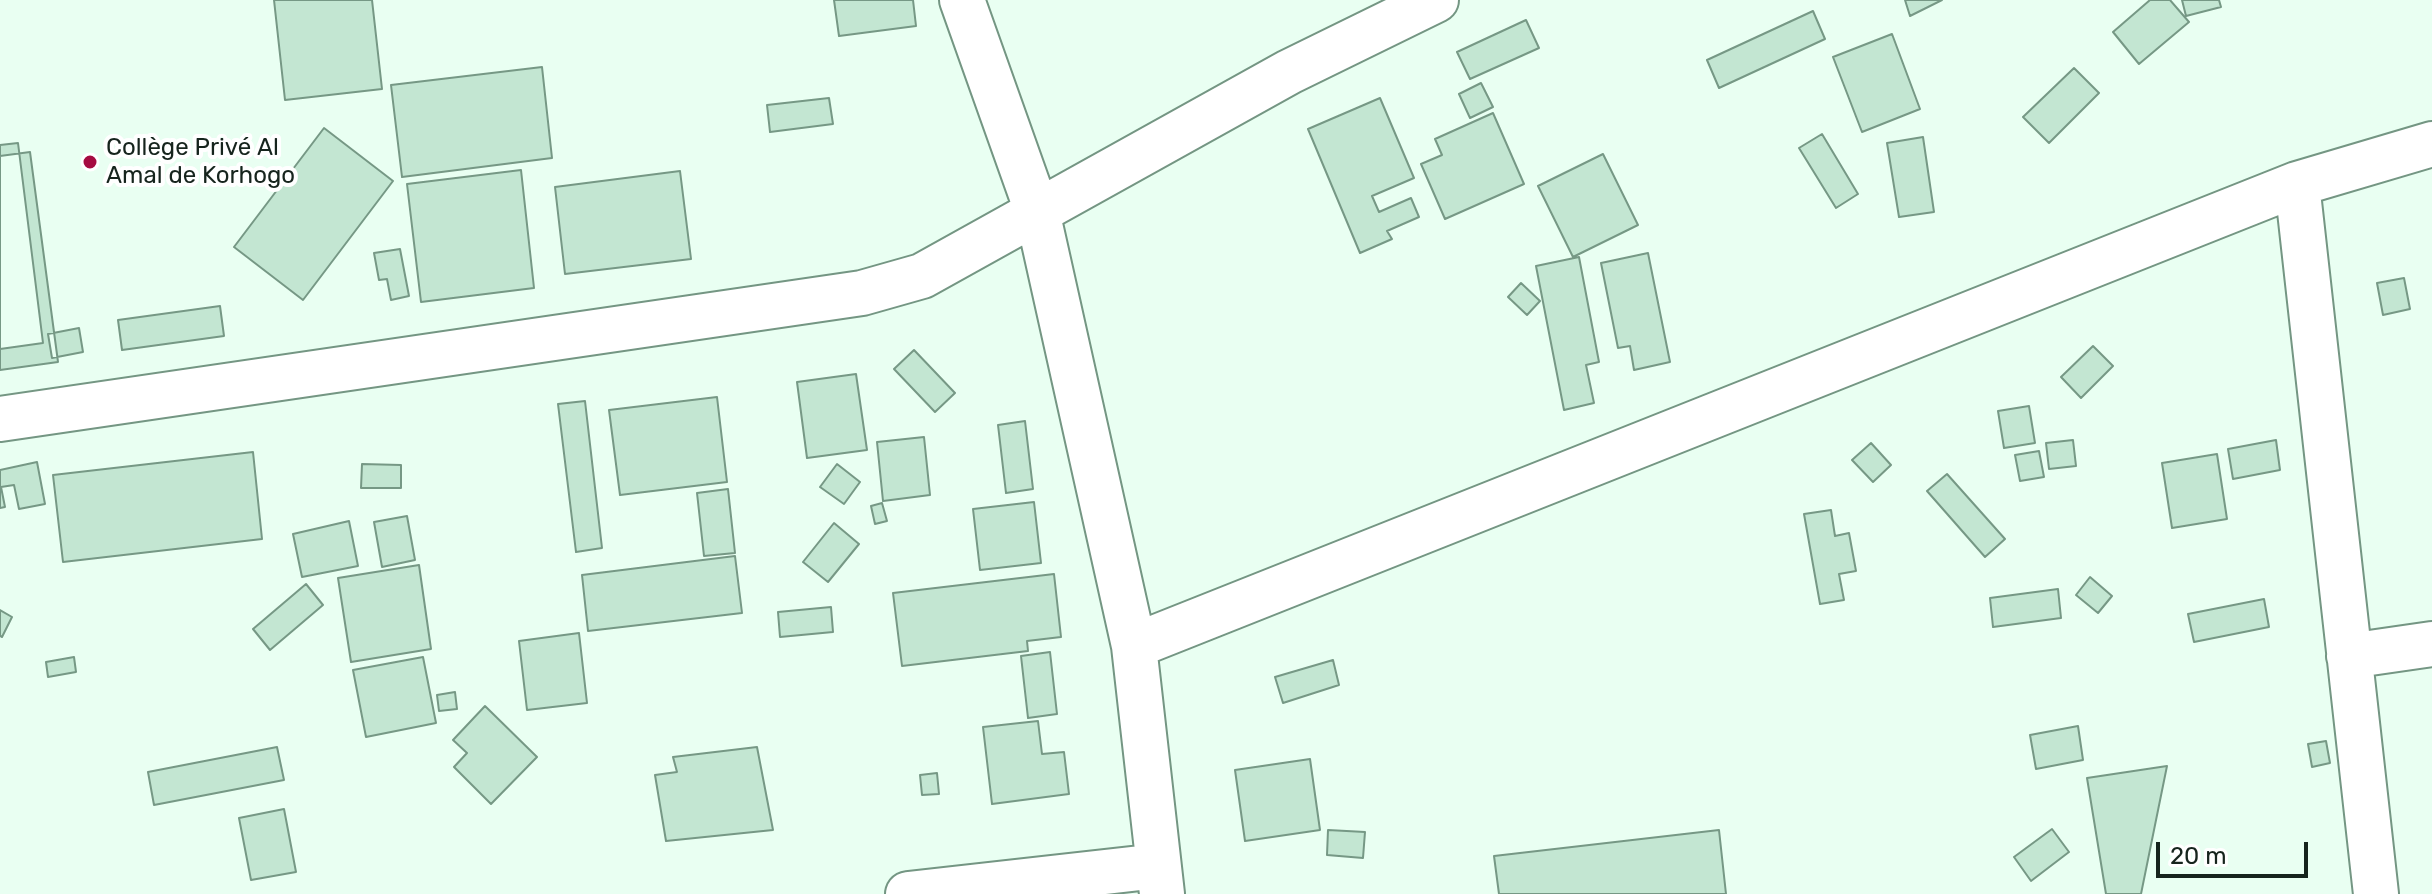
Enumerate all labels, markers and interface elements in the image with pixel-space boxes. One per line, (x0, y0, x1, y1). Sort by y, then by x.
place label: Collège Privé Al Amal de Korhogo (106, 134, 295, 190)
marker: Collège Privé Al Amal de Korhogo (81, 153, 99, 171)
scale bar (2160, 826, 2312, 876)
text: 20 m (2170, 842, 2227, 870)

